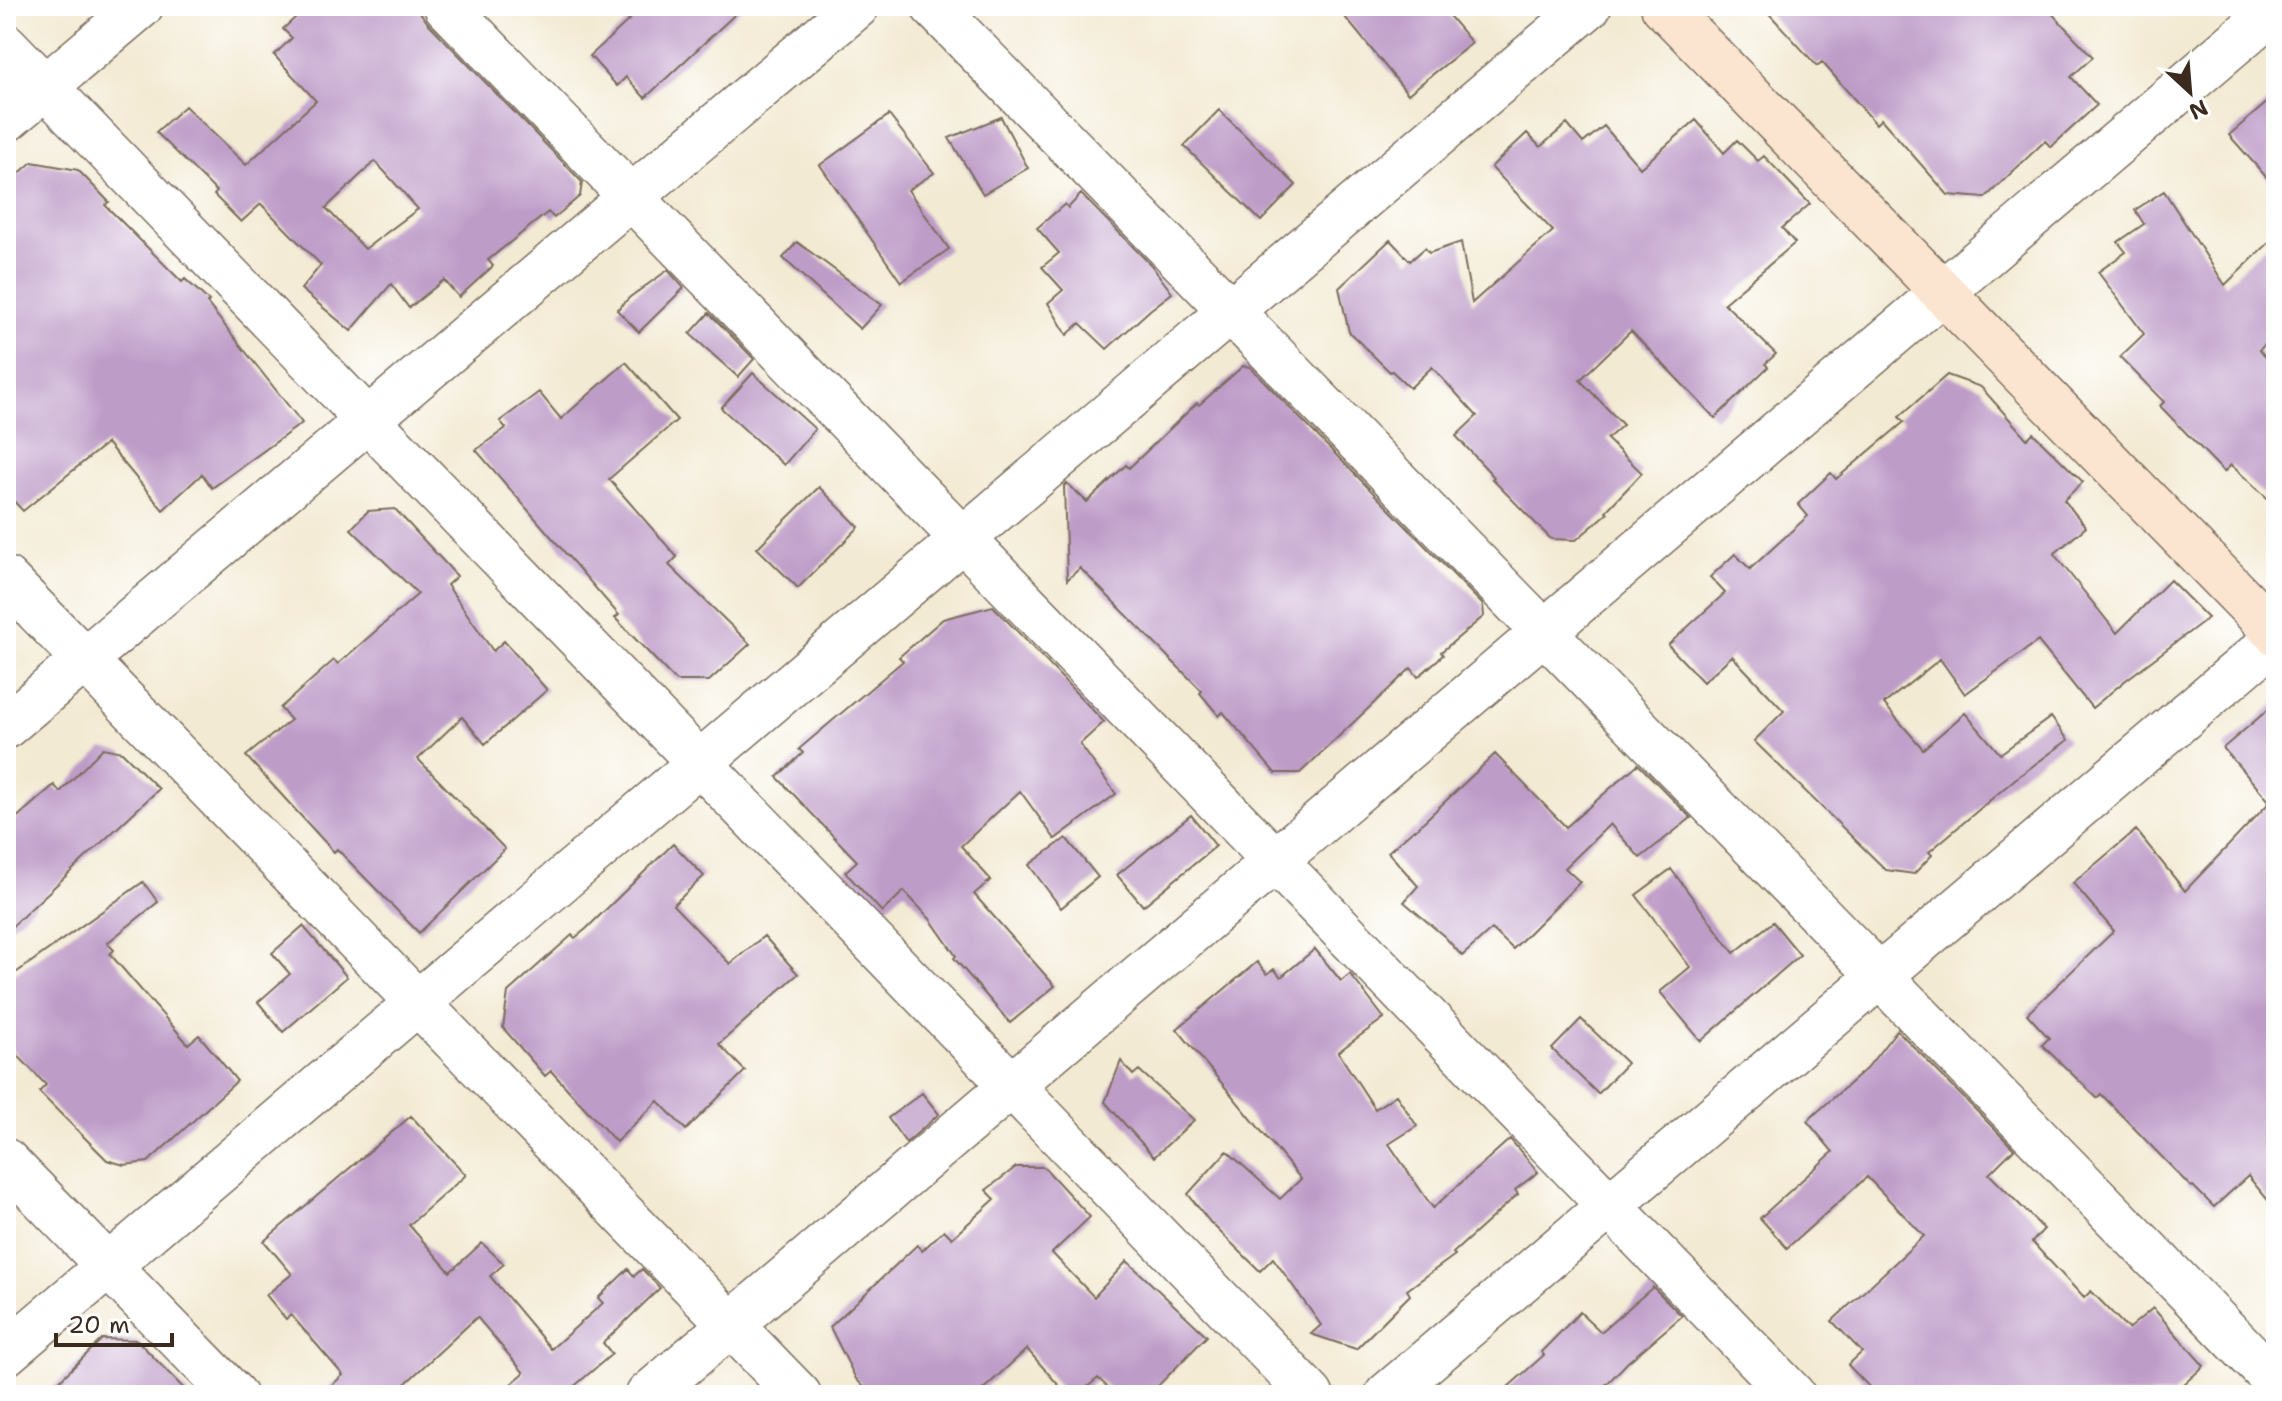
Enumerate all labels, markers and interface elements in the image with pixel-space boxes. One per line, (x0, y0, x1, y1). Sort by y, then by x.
north arrow (2150, 52, 2230, 132)
text: N (2184, 93, 2213, 126)
scale bar (56, 1297, 172, 1347)
text: 20 m (68, 1309, 130, 1341)

